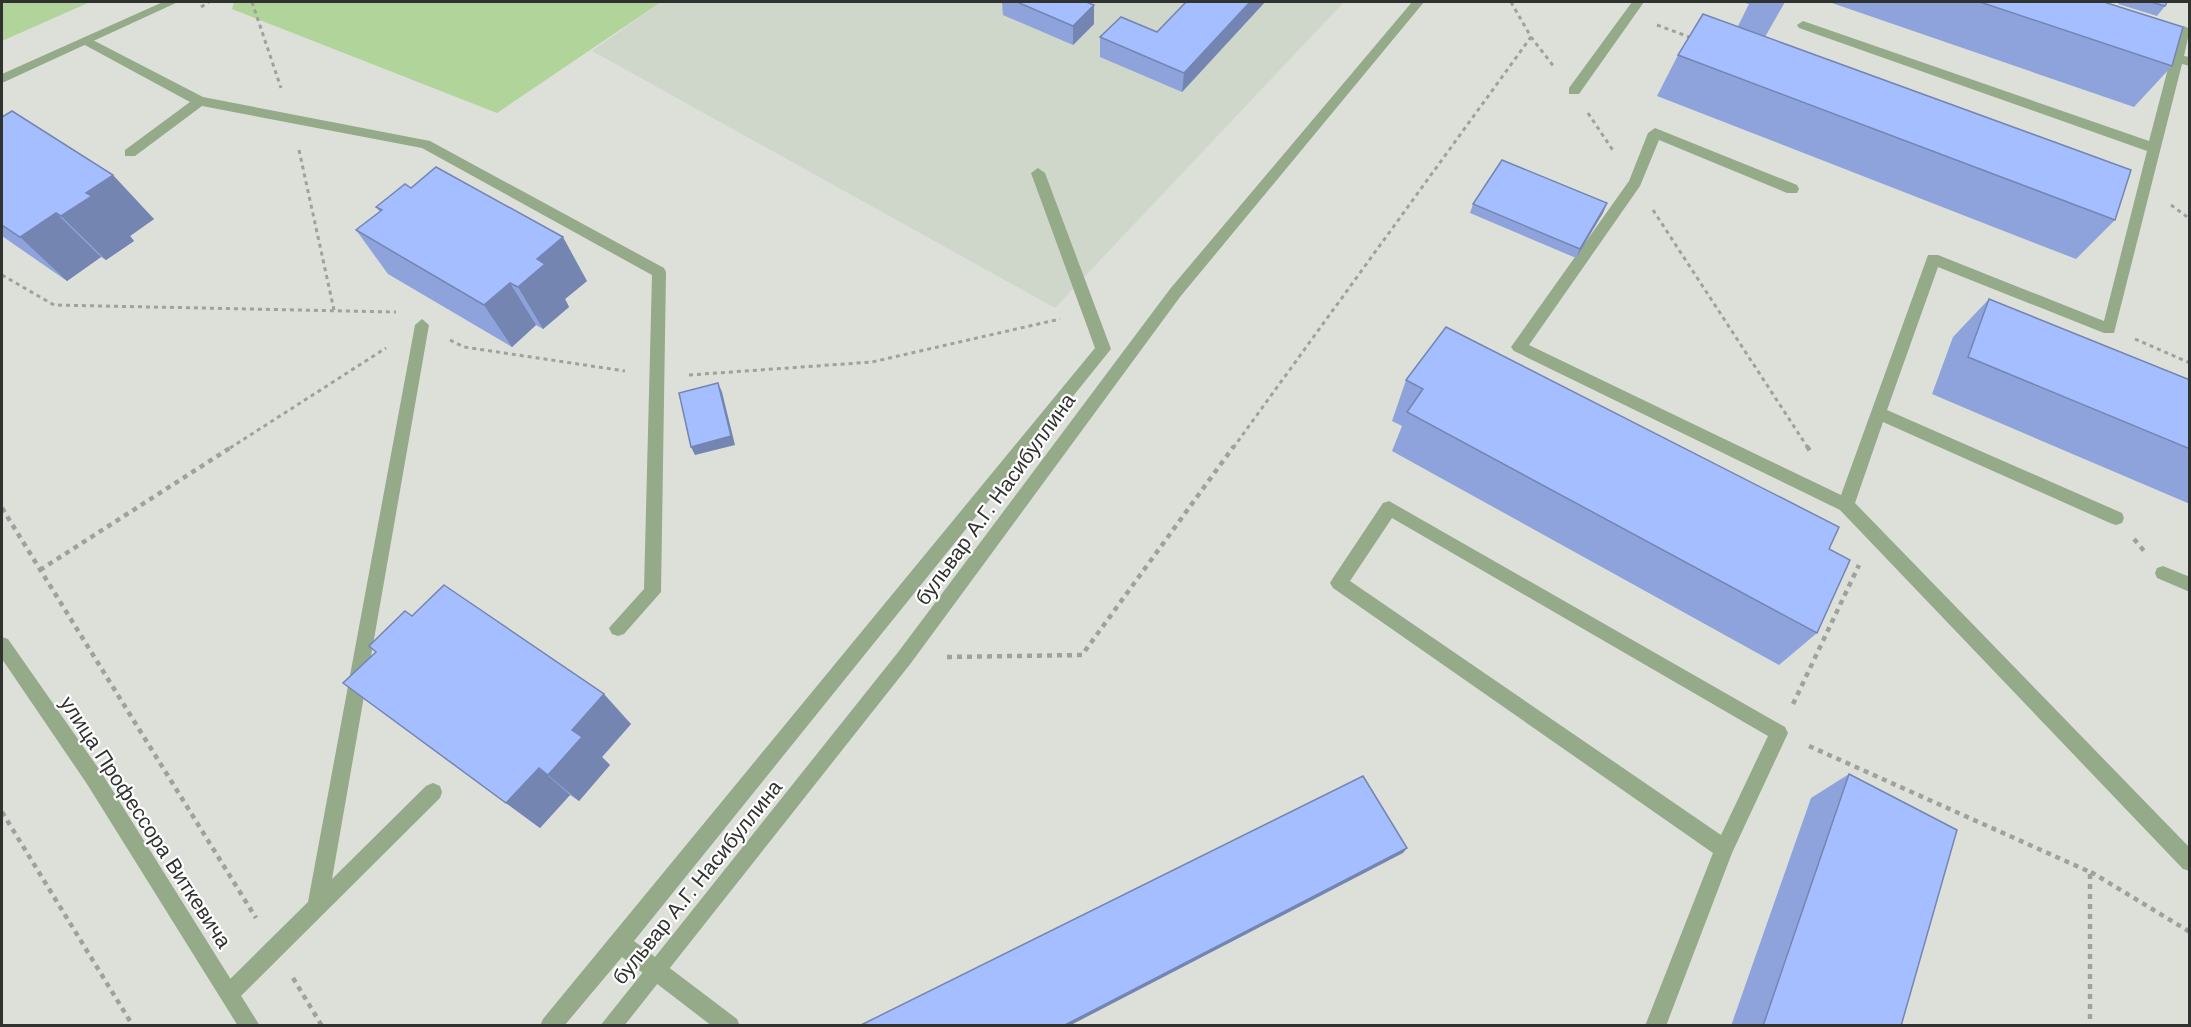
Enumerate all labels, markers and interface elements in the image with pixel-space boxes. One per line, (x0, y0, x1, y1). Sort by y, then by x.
street label: бульвар А.Г. Насибуллина (911, 389, 1080, 609)
street label: улица Профессора Виткевича (56, 692, 236, 952)
street label: бульвар А.Г. Насибуллина (608, 775, 787, 988)

